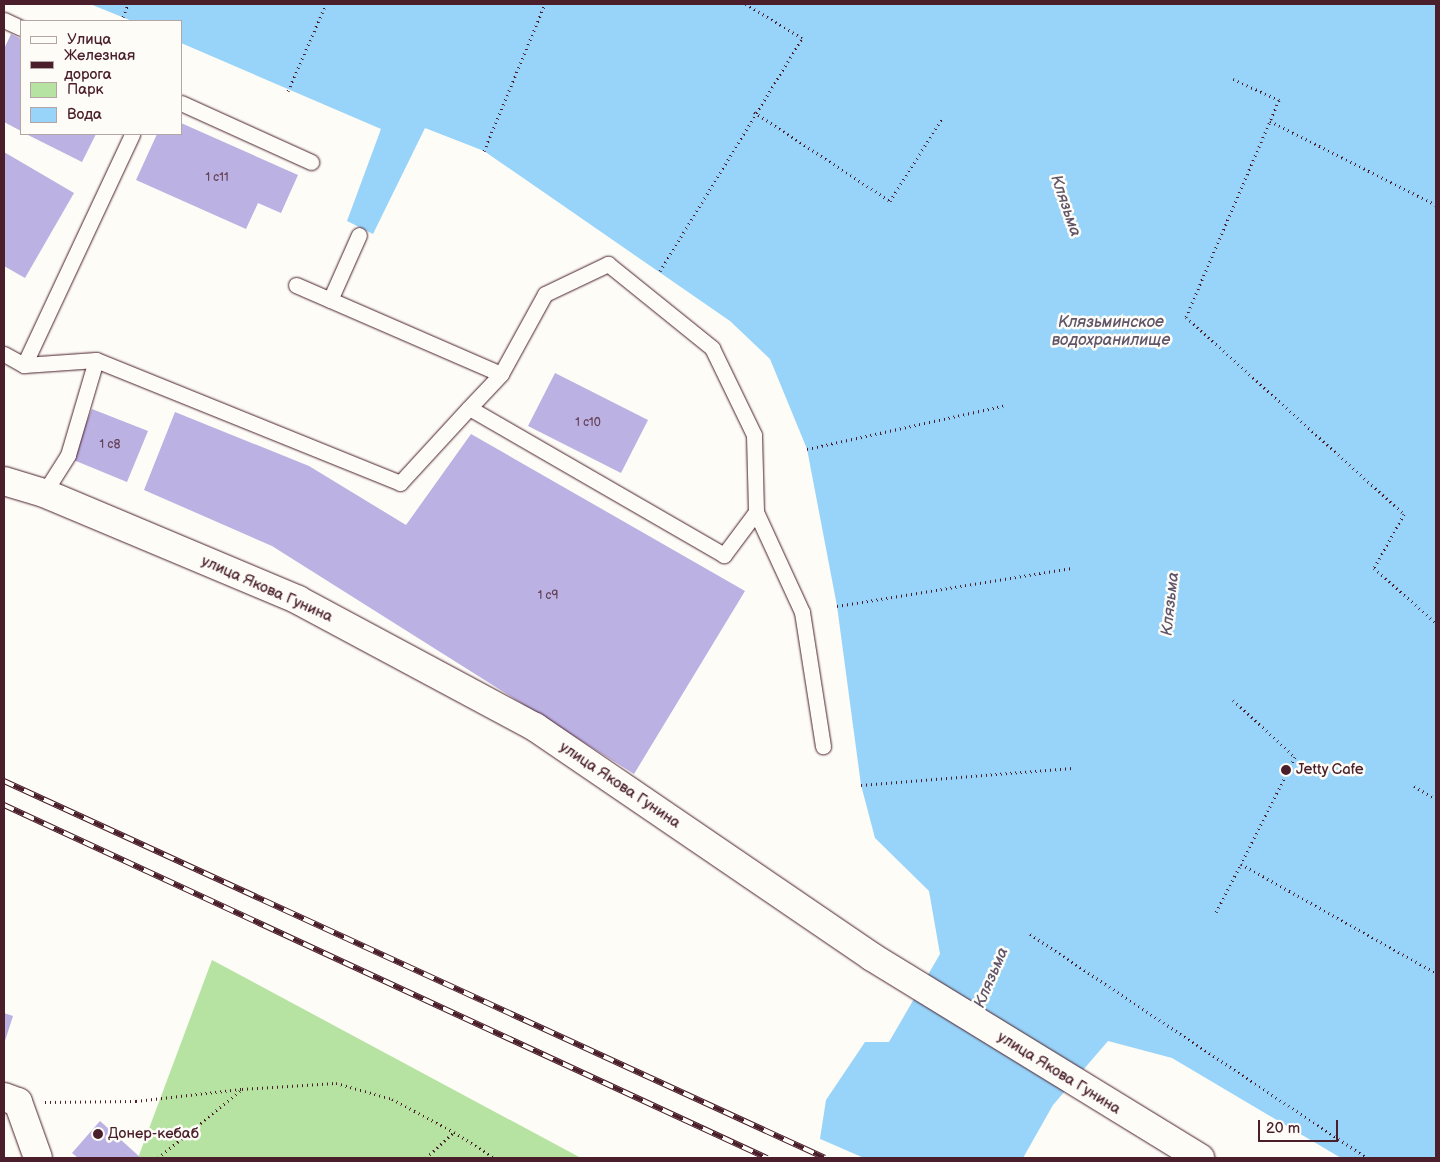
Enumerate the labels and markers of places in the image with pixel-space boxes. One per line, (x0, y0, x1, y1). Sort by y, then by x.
place label: Jetty Cafe (1296, 761, 1365, 779)
marker: Jetty Cafe (1280, 764, 1292, 776)
place label: Донер-кебаб (108, 1125, 199, 1143)
marker: Донер-кебаб (92, 1128, 104, 1140)

